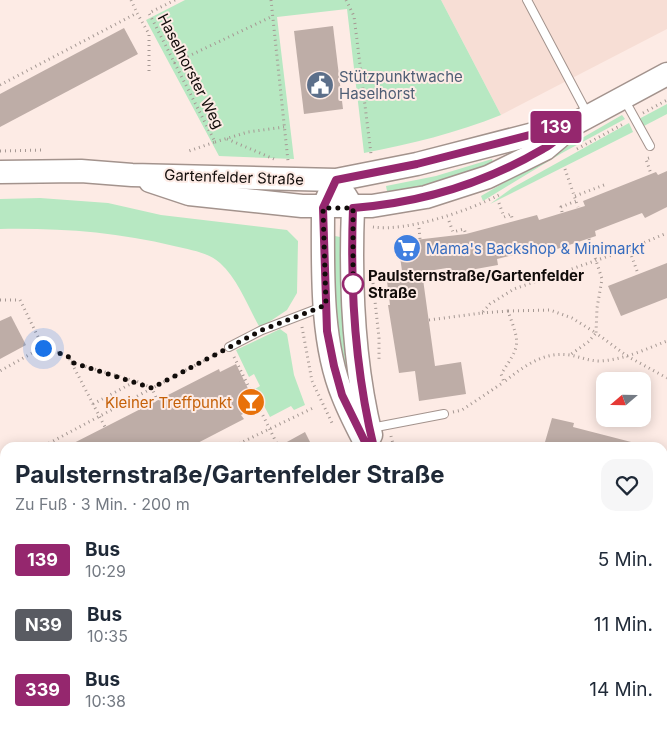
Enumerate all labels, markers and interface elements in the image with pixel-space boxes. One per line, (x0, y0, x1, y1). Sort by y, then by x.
street label: Haselhorster Weg (154, 10, 228, 132)
place label: Stützpunktwache Haselhorst (339, 67, 463, 103)
public building icon: Stützpunktwache Haselhorst (305, 70, 335, 100)
line badge: 139 (527, 111, 585, 143)
text: 139 (540, 116, 572, 137)
street label: Gartenfelder Straße (164, 165, 304, 189)
supermarket icon: Mama's Backshop & Minimarkt (392, 233, 422, 263)
place label: Mama's Backshop & Minimarkt (426, 239, 645, 258)
place label: Paulsternstraße/Gartenfelder Straße (368, 266, 584, 302)
marker: Paulsternstraße/Gartenfelder Straße (342, 273, 364, 295)
your location (31, 336, 56, 361)
north arrow (596, 372, 651, 428)
map controls (596, 372, 651, 427)
bar icon: Kleiner Treffpunkt (236, 387, 266, 417)
place label: Kleiner Treffpunkt (105, 393, 232, 412)
button: heart (601, 459, 653, 511)
text: Paulsternstraße/Gartenfelder Straße (15, 460, 444, 489)
text: Zu Fuß · 3 Min. · 200 m (15, 494, 190, 514)
text: Bus (85, 538, 120, 561)
text: 5 Min. (598, 548, 653, 571)
text: 139 (27, 549, 58, 570)
text: 10:29 (85, 561, 126, 581)
text: Bus (87, 603, 122, 626)
text: 11 Min. (594, 613, 653, 636)
text: N39 (25, 614, 62, 635)
text: 10:35 (87, 626, 128, 646)
text: Bus (85, 668, 120, 691)
text: 14 Min. (589, 678, 653, 701)
text: 339 (25, 679, 60, 700)
text: 10:38 (85, 691, 126, 711)

